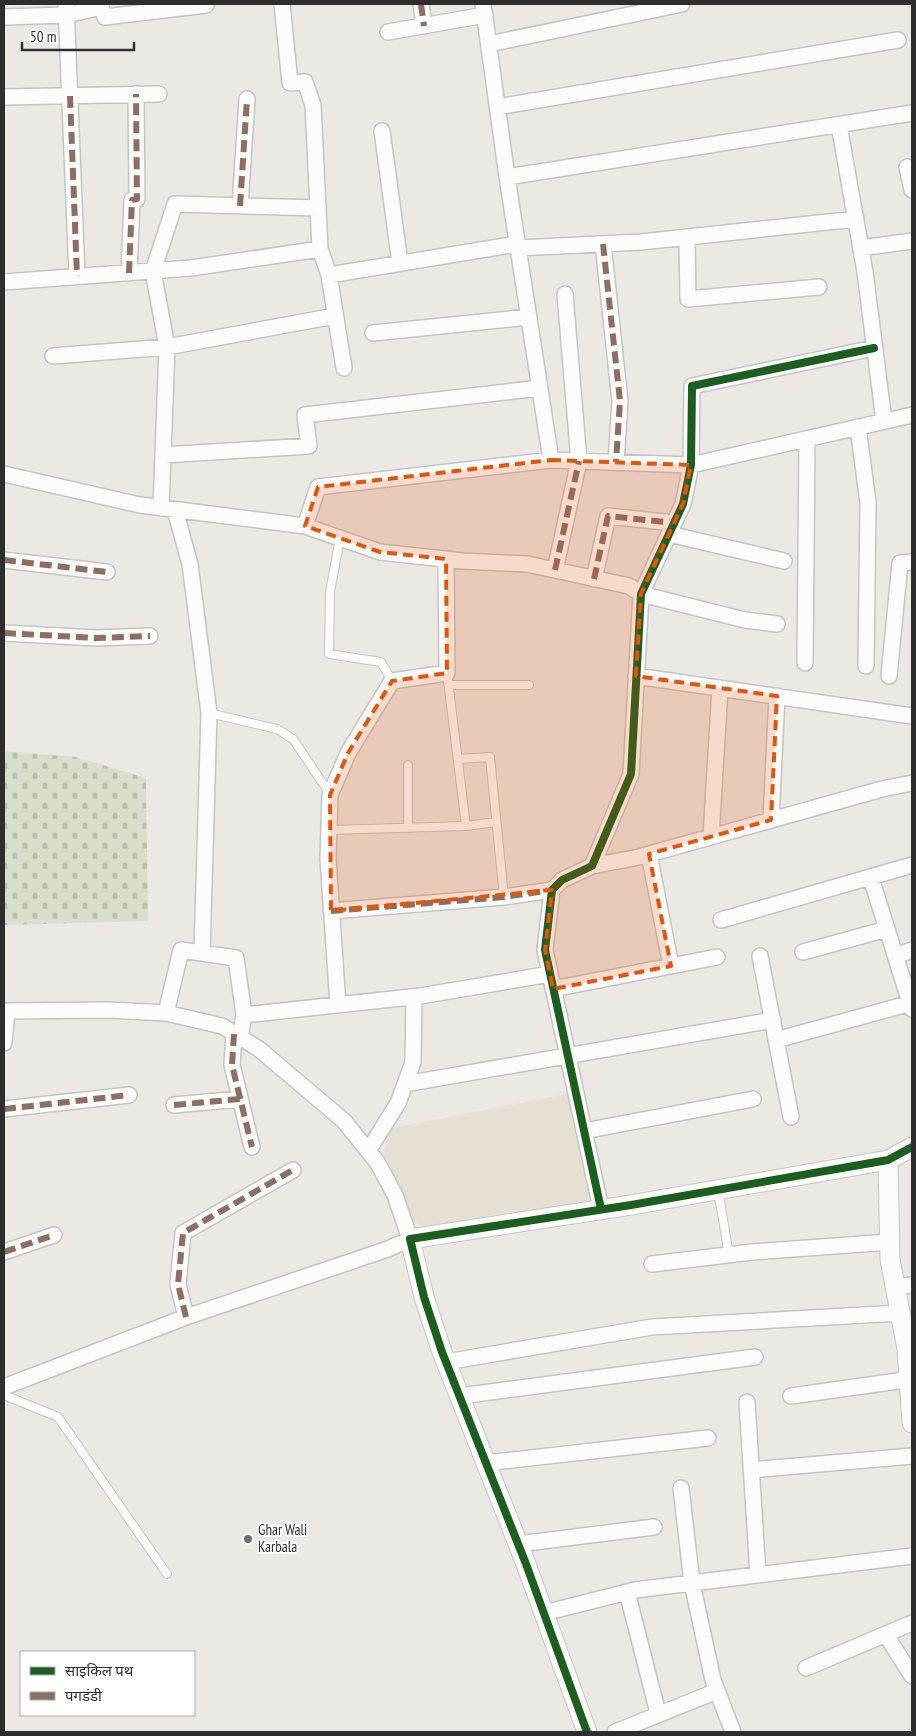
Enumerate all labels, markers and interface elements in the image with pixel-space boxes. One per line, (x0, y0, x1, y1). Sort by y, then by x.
scale bar (22, 20, 135, 52)
text: 50 m (30, 27, 56, 46)
place label: Ghar Wali Karbala (258, 1520, 307, 1556)
marker: Ghar Wali Karbala (242, 1533, 254, 1545)
legend (20, 1651, 195, 1716)
text: साइकिल पथ (65, 1661, 134, 1680)
text: पगडंडी (65, 1686, 103, 1705)

